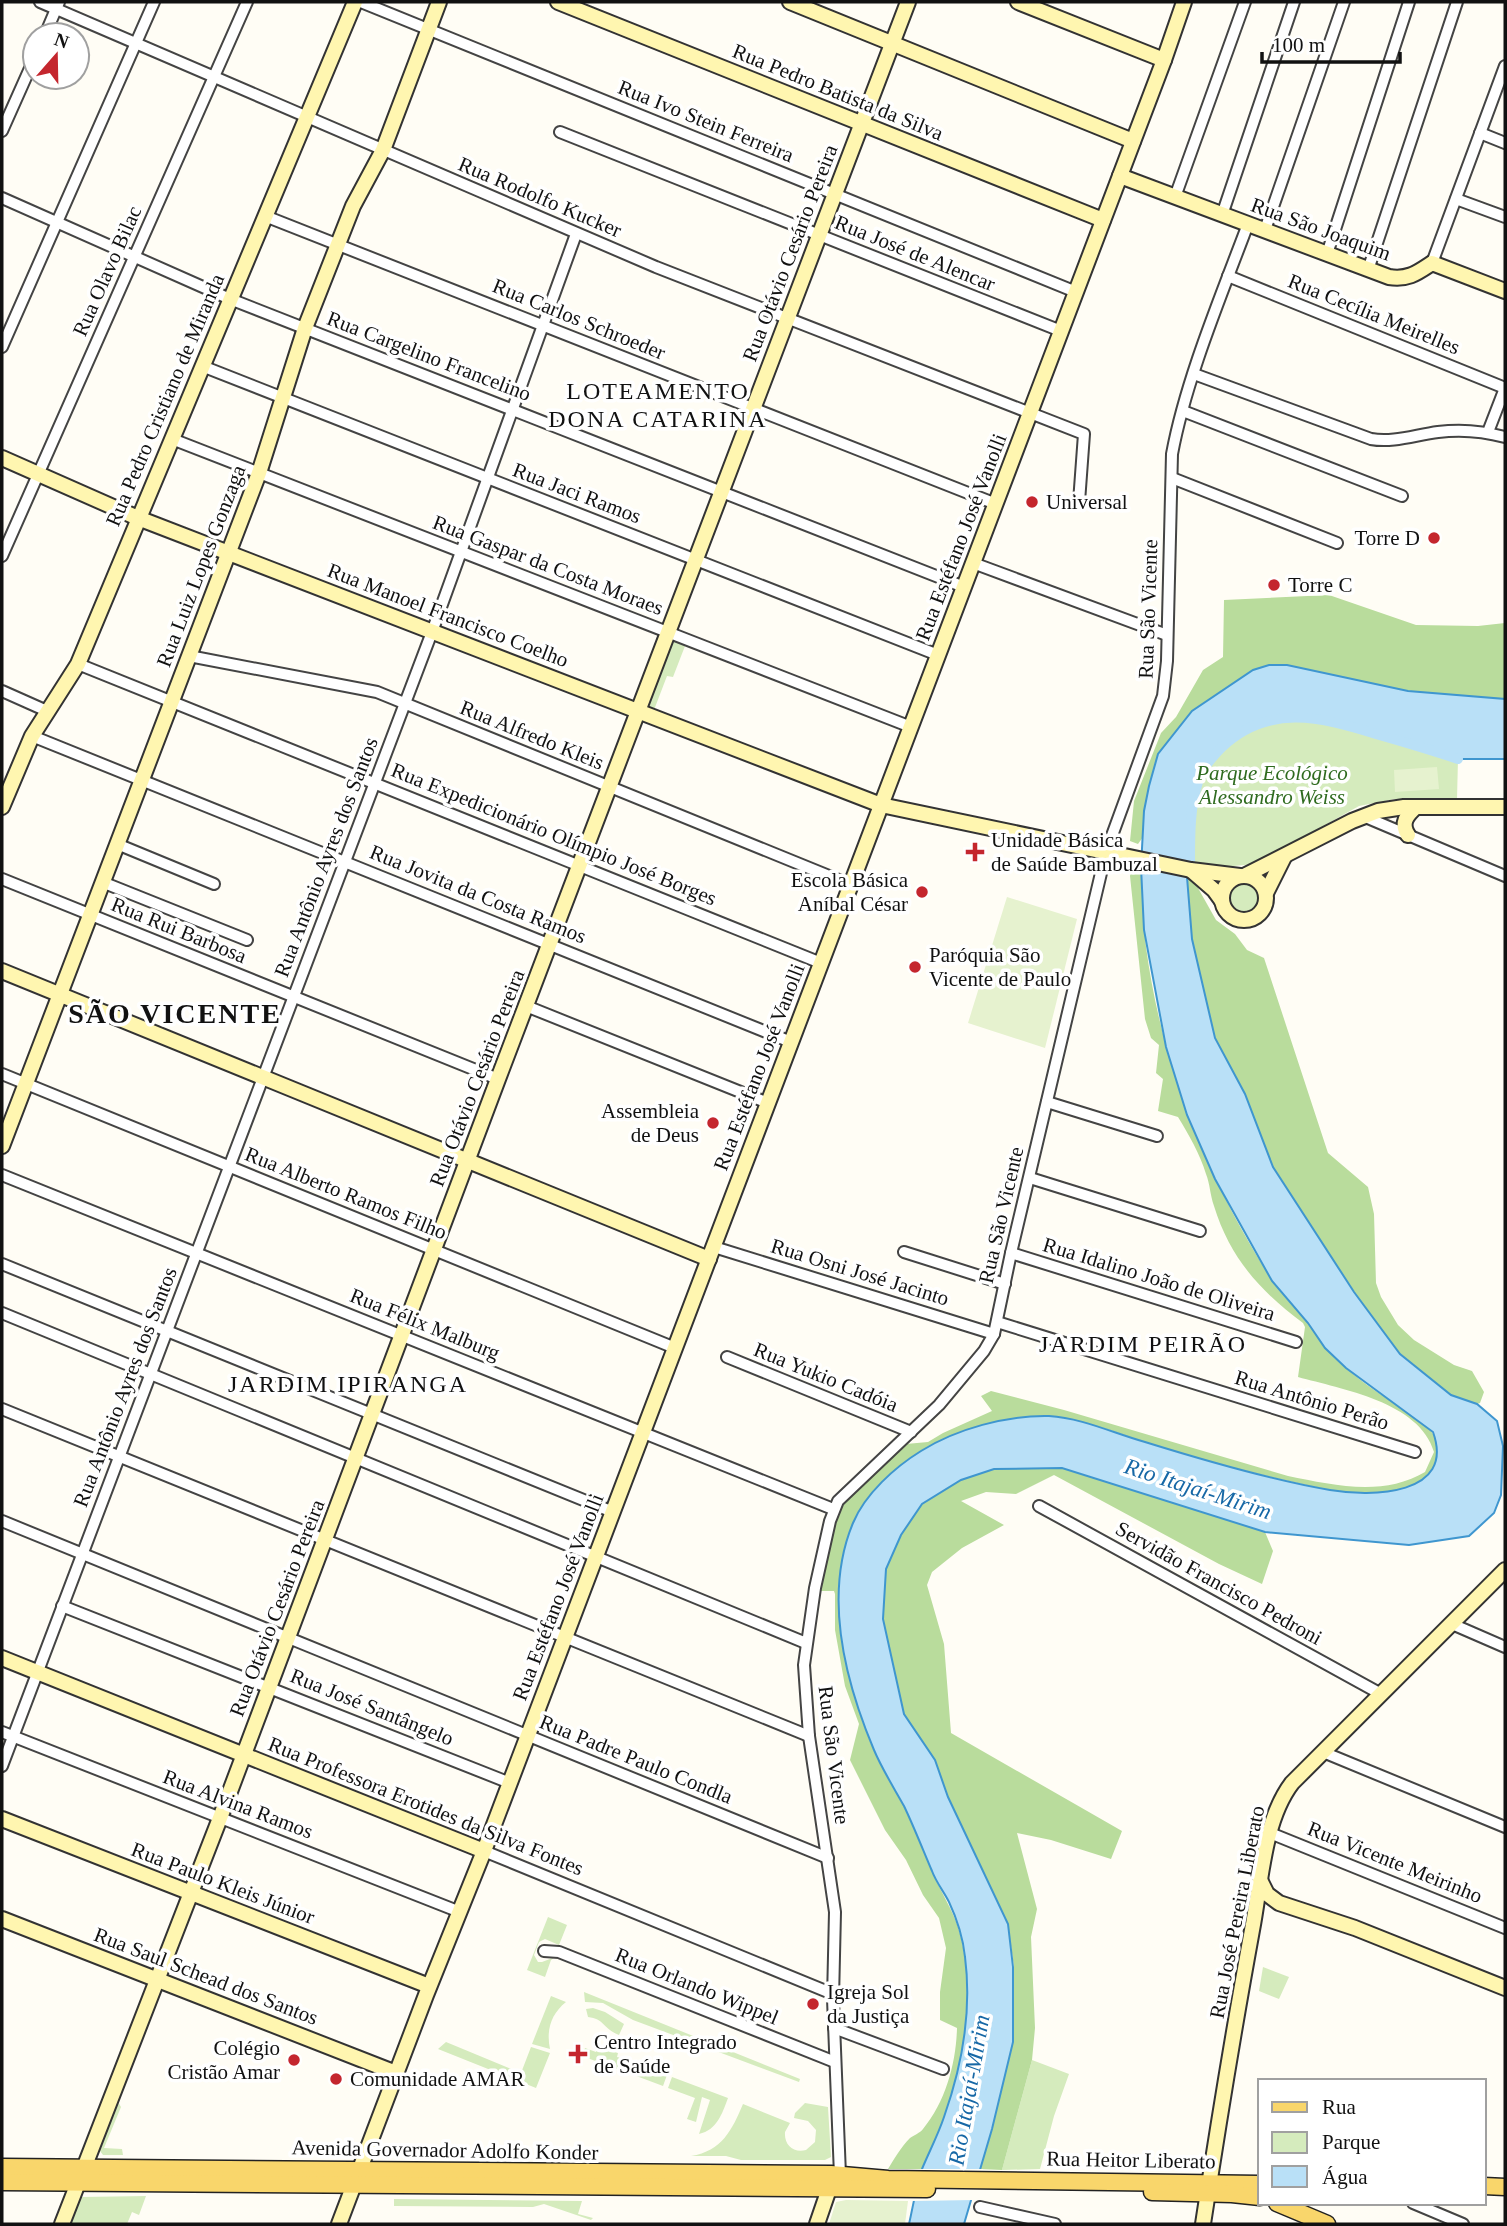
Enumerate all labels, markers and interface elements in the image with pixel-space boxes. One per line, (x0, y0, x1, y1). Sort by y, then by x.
north arrow (21, 21, 91, 91)
scale bar (1262, 21, 1400, 65)
text: N (52, 28, 72, 53)
text: 100 m (1272, 33, 1325, 57)
street label: Rua Pedro Batista da Silva (729, 39, 947, 146)
street label: Rua Ivo Stein Ferreira (615, 75, 798, 167)
street label: Rua Otávio Cesário Pereira (738, 141, 843, 365)
street label: Rua Rodolfo Kucker (455, 152, 625, 242)
street label: Rua São Joaquim (1248, 193, 1394, 265)
street label: Rua Olavo Bilac (68, 202, 146, 340)
street label: Rua José de Alencar (831, 210, 999, 296)
street label: Rua Cecília Meirelles (1285, 269, 1463, 359)
street label: Rua Pedro Cristiano de Miranda (101, 270, 229, 530)
street label: Rua Carlos Schroeder (489, 273, 669, 365)
street label: Rua Cargelino Francelino (324, 306, 534, 406)
district label: LOTEAMENTO DONA CATARINA (548, 378, 768, 432)
street label: Rua Estéfano José Vanolli (910, 430, 1012, 644)
street label: Rua Jaci Ramos (510, 458, 644, 528)
street label: Rua Luiz Lopes Gonzaga (151, 461, 251, 670)
place label: Universal (1046, 490, 1128, 514)
marker: Universal (1024, 494, 1040, 510)
street label: Rua Gaspar da Costa Moraes (429, 510, 667, 620)
place label: Torre D (1354, 526, 1420, 550)
marker: Torre D (1426, 530, 1442, 546)
street label: Rua São Vicente (1134, 539, 1162, 679)
street label: Rua Manoel Francisco Coelho (324, 558, 572, 672)
place label: Torre C (1288, 573, 1352, 597)
marker: Torre C (1266, 577, 1282, 593)
street label: Rua Alfredo Kleis (457, 695, 607, 775)
street label: Rua Antônio Ayres dos Santos (269, 734, 383, 980)
street label: Rua Expedicionário Olímpio José Borges (388, 758, 720, 910)
park label: Parque Ecológico Alessandro Weiss (1195, 761, 1348, 809)
place label: Unidade Básica de Saúde Bambuzal (991, 828, 1158, 876)
street label: Rua Jovita da Costa Ramos (366, 840, 590, 948)
marker: Unidade Básica de Saúde Bambuzal (965, 842, 985, 862)
place label: Escola Básica Aníbal César (791, 868, 909, 916)
marker: Escola Básica Aníbal César (914, 884, 930, 900)
street label: Rua Rui Barbosa (108, 892, 251, 968)
place label: Paróquia São Vicente de Paulo (929, 943, 1071, 991)
marker: Paróquia São Vicente de Paulo (907, 959, 923, 975)
street label: Rua Estéfano José Vanolli (708, 960, 810, 1174)
street label: Rua Otávio Cesário Pereira (425, 966, 530, 1190)
district label: SÃO VICENTE (68, 998, 282, 1029)
place label: Assembleia de Deus (601, 1099, 700, 1147)
marker: Assembleia de Deus (705, 1115, 721, 1131)
street label: Rua Alberto Ramos Filho (242, 1142, 450, 1244)
street label: Rua São Vicente (974, 1144, 1028, 1286)
street label: Rua Idalino João de Oliveira (1040, 1232, 1279, 1326)
street label: Rua Osni José Jacinto (768, 1233, 952, 1311)
street label: Rua Antônio Ayres dos Santos (68, 1264, 182, 1510)
street label: Rua Félix Malburg (347, 1283, 504, 1365)
district label: JARDIM PEIRÃO (1039, 1331, 1247, 1357)
street label: Rua Yukio Cadóia (750, 1337, 902, 1417)
street label: Rua Antônio Perão (1232, 1365, 1392, 1435)
district label: JARDIM IPIRANGA (228, 1371, 468, 1397)
water label: Rio Itajaí-Mirim (1121, 1453, 1274, 1524)
street label: Rua Estéfano José Vanolli (507, 1490, 609, 1704)
street label: Rua Otávio Cesário Pereira (225, 1496, 330, 1720)
street label: Servidão Francisco Pedroni (1112, 1516, 1326, 1650)
street label: Rua José Santângelo (287, 1663, 457, 1751)
street label: Rua São Vicente (814, 1684, 854, 1826)
street label: Rua Padre Paulo Condla (536, 1709, 737, 1809)
street label: Rua Professora Erotides da Silva Fontes (265, 1732, 587, 1880)
street label: Rua Alvina Ramos (160, 1764, 316, 1844)
street label: Rua José Pereira Liberato (1205, 1804, 1269, 2020)
street label: Rua Vicente Meirinho (1304, 1816, 1486, 1908)
street label: Rua Paulo Kleis Júnior (128, 1837, 318, 1929)
street label: Rua Saul Schead dos Santos (91, 1922, 321, 2030)
street label: Rua Orlando Wippel (612, 1942, 782, 2030)
place label: Igreja Sol da Justiça (827, 1980, 910, 2028)
marker: Igreja Sol da Justiça (805, 1996, 821, 2012)
water label: Rio Itajaí-Mirim (943, 2013, 995, 2168)
place label: Centro Integrado de Saúde (594, 2030, 737, 2078)
place label: Colégio Cristão Amar (167, 2036, 280, 2084)
marker: Centro Integrado de Saúde (568, 2044, 588, 2064)
marker: Colégio Cristão Amar (286, 2052, 302, 2068)
place label: Comunidade AMAR (350, 2067, 524, 2091)
marker: Comunidade AMAR (328, 2071, 344, 2087)
legend (1258, 2079, 1486, 2205)
text: Rua (1322, 2095, 1357, 2119)
text: Parque (1322, 2130, 1380, 2154)
street label: Avenida Governador Adolfo Konder (291, 2135, 599, 2165)
street label: Rua Heitor Liberato (1046, 2147, 1216, 2173)
text: Água (1322, 2165, 1368, 2189)

